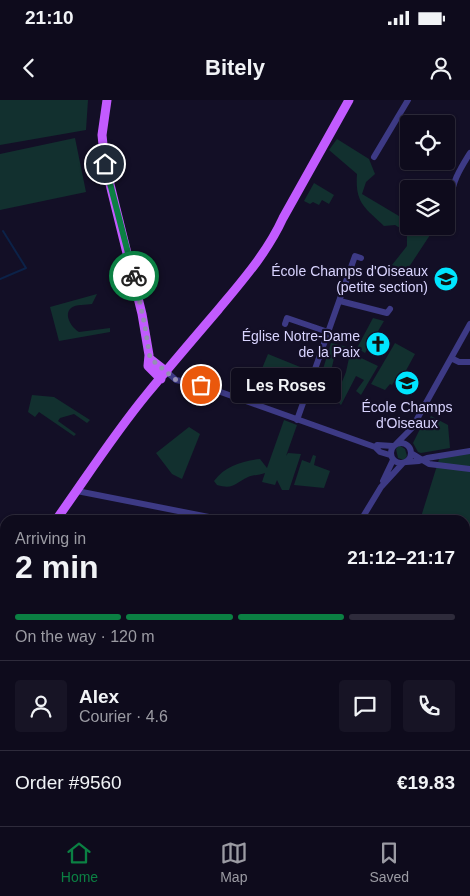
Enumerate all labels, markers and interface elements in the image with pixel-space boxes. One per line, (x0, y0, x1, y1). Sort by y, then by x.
text: 21:10 (25, 7, 74, 28)
icon: back (15, 54, 43, 82)
icon: person (427, 54, 455, 82)
text: Bitely (205, 55, 265, 80)
map controls (400, 115, 455, 235)
button: locate (400, 115, 455, 170)
pin (84, 143, 126, 185)
icon: home (91, 150, 119, 178)
button: layers (400, 180, 455, 235)
courier (109, 251, 159, 301)
icon: bike (120, 262, 148, 290)
place label: École Champs d'Oiseaux (petite section) (271, 263, 428, 295)
school or university icon: École Champs d'Oiseaux (petite section) (433, 266, 459, 292)
place label: Église Notre-Dame de la Paix (242, 328, 360, 360)
church icon: Église Notre-Dame de la Paix (365, 331, 391, 357)
pin (180, 364, 222, 406)
callout: Les Roses (231, 368, 341, 402)
school or university icon: École Champs d'Oiseaux (394, 370, 420, 396)
icon: bag (187, 371, 215, 399)
text: Les Roses (246, 377, 326, 394)
place label: École Champs d'Oiseaux (361, 399, 453, 431)
text: Arriving in (15, 530, 86, 547)
text: 21:12–21:17 (347, 547, 455, 568)
text: 2 min (15, 549, 99, 585)
text: On the way · 120 m (15, 628, 155, 645)
button: person (15, 680, 67, 732)
button: chat (339, 680, 391, 732)
button: phone (403, 680, 455, 732)
text: Alex (79, 686, 119, 707)
text: Courier · 4.6 (79, 708, 168, 725)
text: Order #9560 (15, 772, 122, 793)
text: €19.83 (397, 772, 455, 793)
tab: Home (61, 839, 98, 885)
tab: Map (220, 839, 248, 885)
tab: Saved (369, 839, 409, 885)

